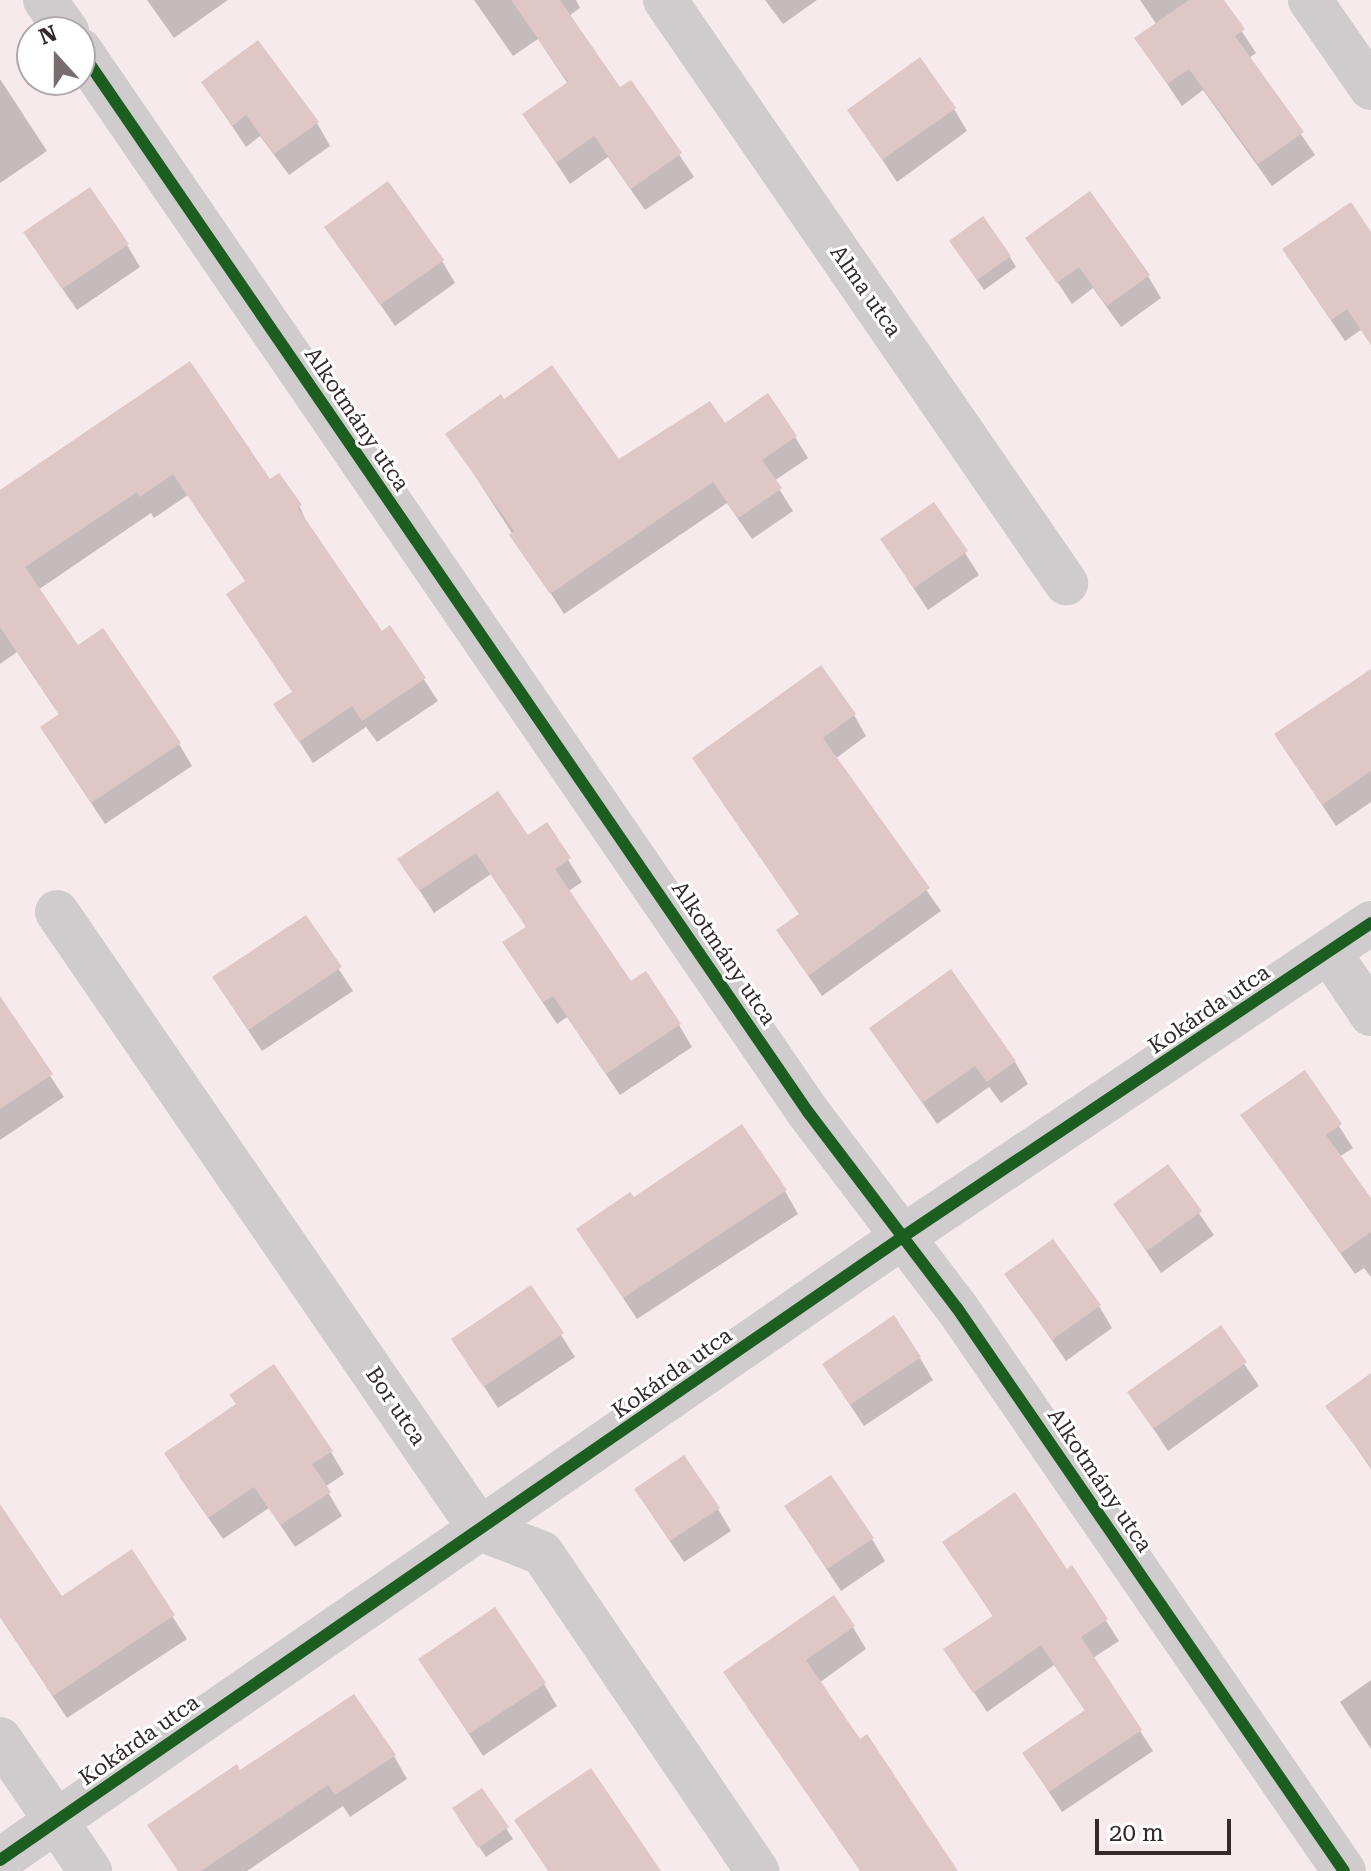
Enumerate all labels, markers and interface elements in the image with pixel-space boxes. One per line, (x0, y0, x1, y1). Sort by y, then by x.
north arrow (16, 16, 96, 96)
text: N (36, 20, 60, 50)
street label: Alma utca (825, 240, 907, 342)
street label: Alkotmány utca (299, 342, 415, 496)
street label: Alkotmány utca (666, 876, 782, 1030)
street label: Kokárda utca (1143, 959, 1275, 1059)
street label: Kokárda utca (607, 1322, 737, 1424)
street label: Bor utca (360, 1362, 432, 1450)
street label: Alkotmány utca (1042, 1403, 1158, 1557)
street label: Kokárda utca (74, 1689, 204, 1791)
scale bar (1099, 1803, 1235, 1853)
text: 20 m (1109, 1819, 1164, 1847)

